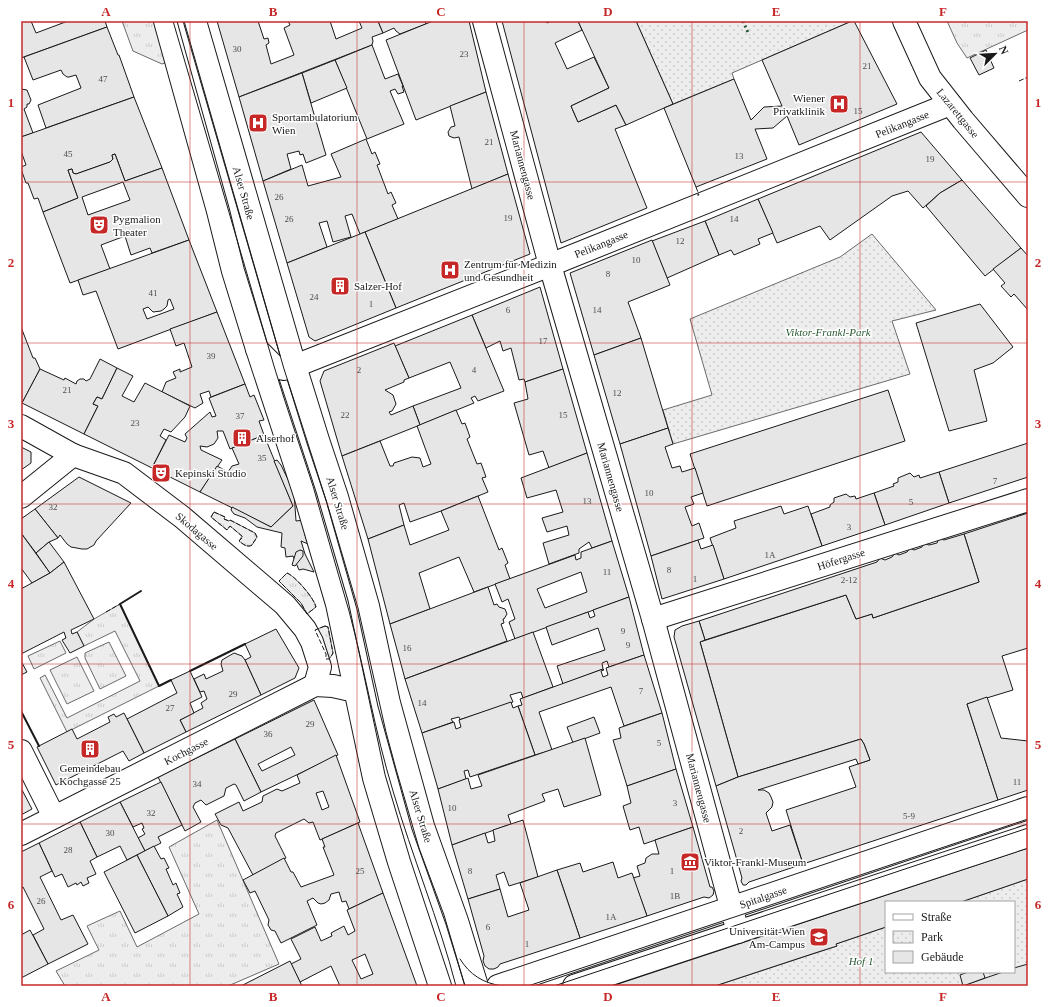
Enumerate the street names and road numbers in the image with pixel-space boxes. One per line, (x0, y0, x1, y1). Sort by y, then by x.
street label: Lazarettgasse (935, 86, 982, 140)
street label: Pelikangasse (873, 108, 931, 140)
street label: Mariannengasse (508, 129, 538, 201)
street label: Alser Straße (231, 165, 257, 221)
street label: Pelikangasse (572, 228, 630, 260)
street label: Mariannengasse (595, 441, 627, 513)
street label: Alser Straße (324, 475, 352, 531)
street label: Skodagasse (173, 510, 221, 552)
street label: Höfergasse (816, 546, 866, 572)
street label: Kochgasse (162, 735, 210, 767)
street label: Mariannengasse (684, 752, 714, 824)
street label: Alser Straße (407, 788, 435, 844)
street label: Spitalgasse (738, 883, 788, 911)

